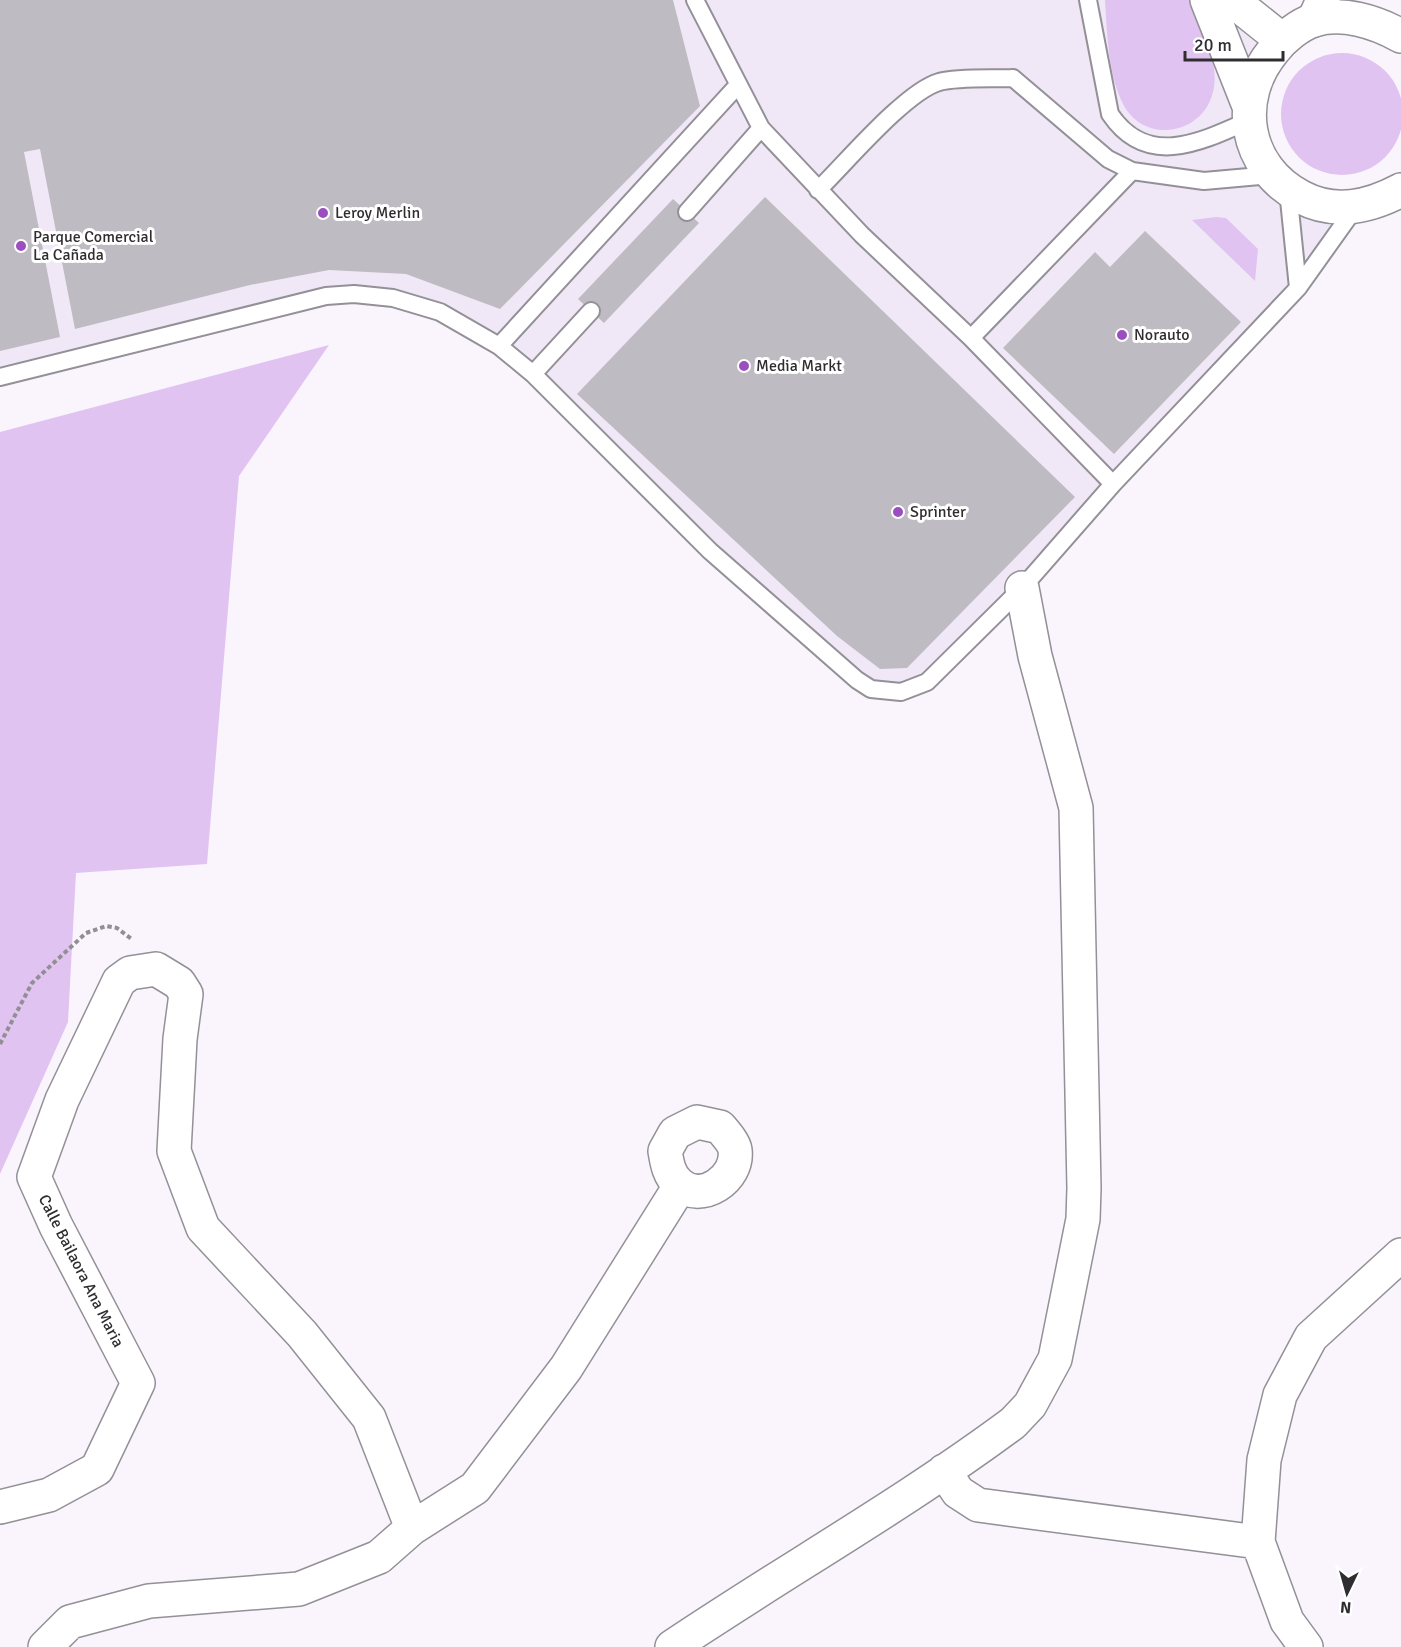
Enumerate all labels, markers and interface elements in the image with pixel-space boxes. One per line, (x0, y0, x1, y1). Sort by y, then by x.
scale bar (1185, 24, 1282, 62)
text: 20 m (1194, 34, 1232, 56)
place label: Leroy Merlin (335, 203, 420, 223)
marker: Leroy Merlin (316, 206, 330, 220)
place label: Parque Comercial La Cañada (33, 227, 154, 265)
marker: Parque Comercial La Cañada (14, 239, 28, 253)
place label: Norauto (1134, 325, 1190, 345)
marker: Norauto (1115, 328, 1129, 342)
place label: Media Markt (756, 356, 842, 376)
marker: Media Markt (737, 359, 751, 373)
place label: Sprinter (910, 502, 966, 522)
marker: Sprinter (891, 505, 905, 519)
street label: Calle Bailaora Ana Maria (34, 1191, 128, 1351)
north arrow (1317, 1563, 1377, 1623)
text: N (1339, 1596, 1352, 1617)

